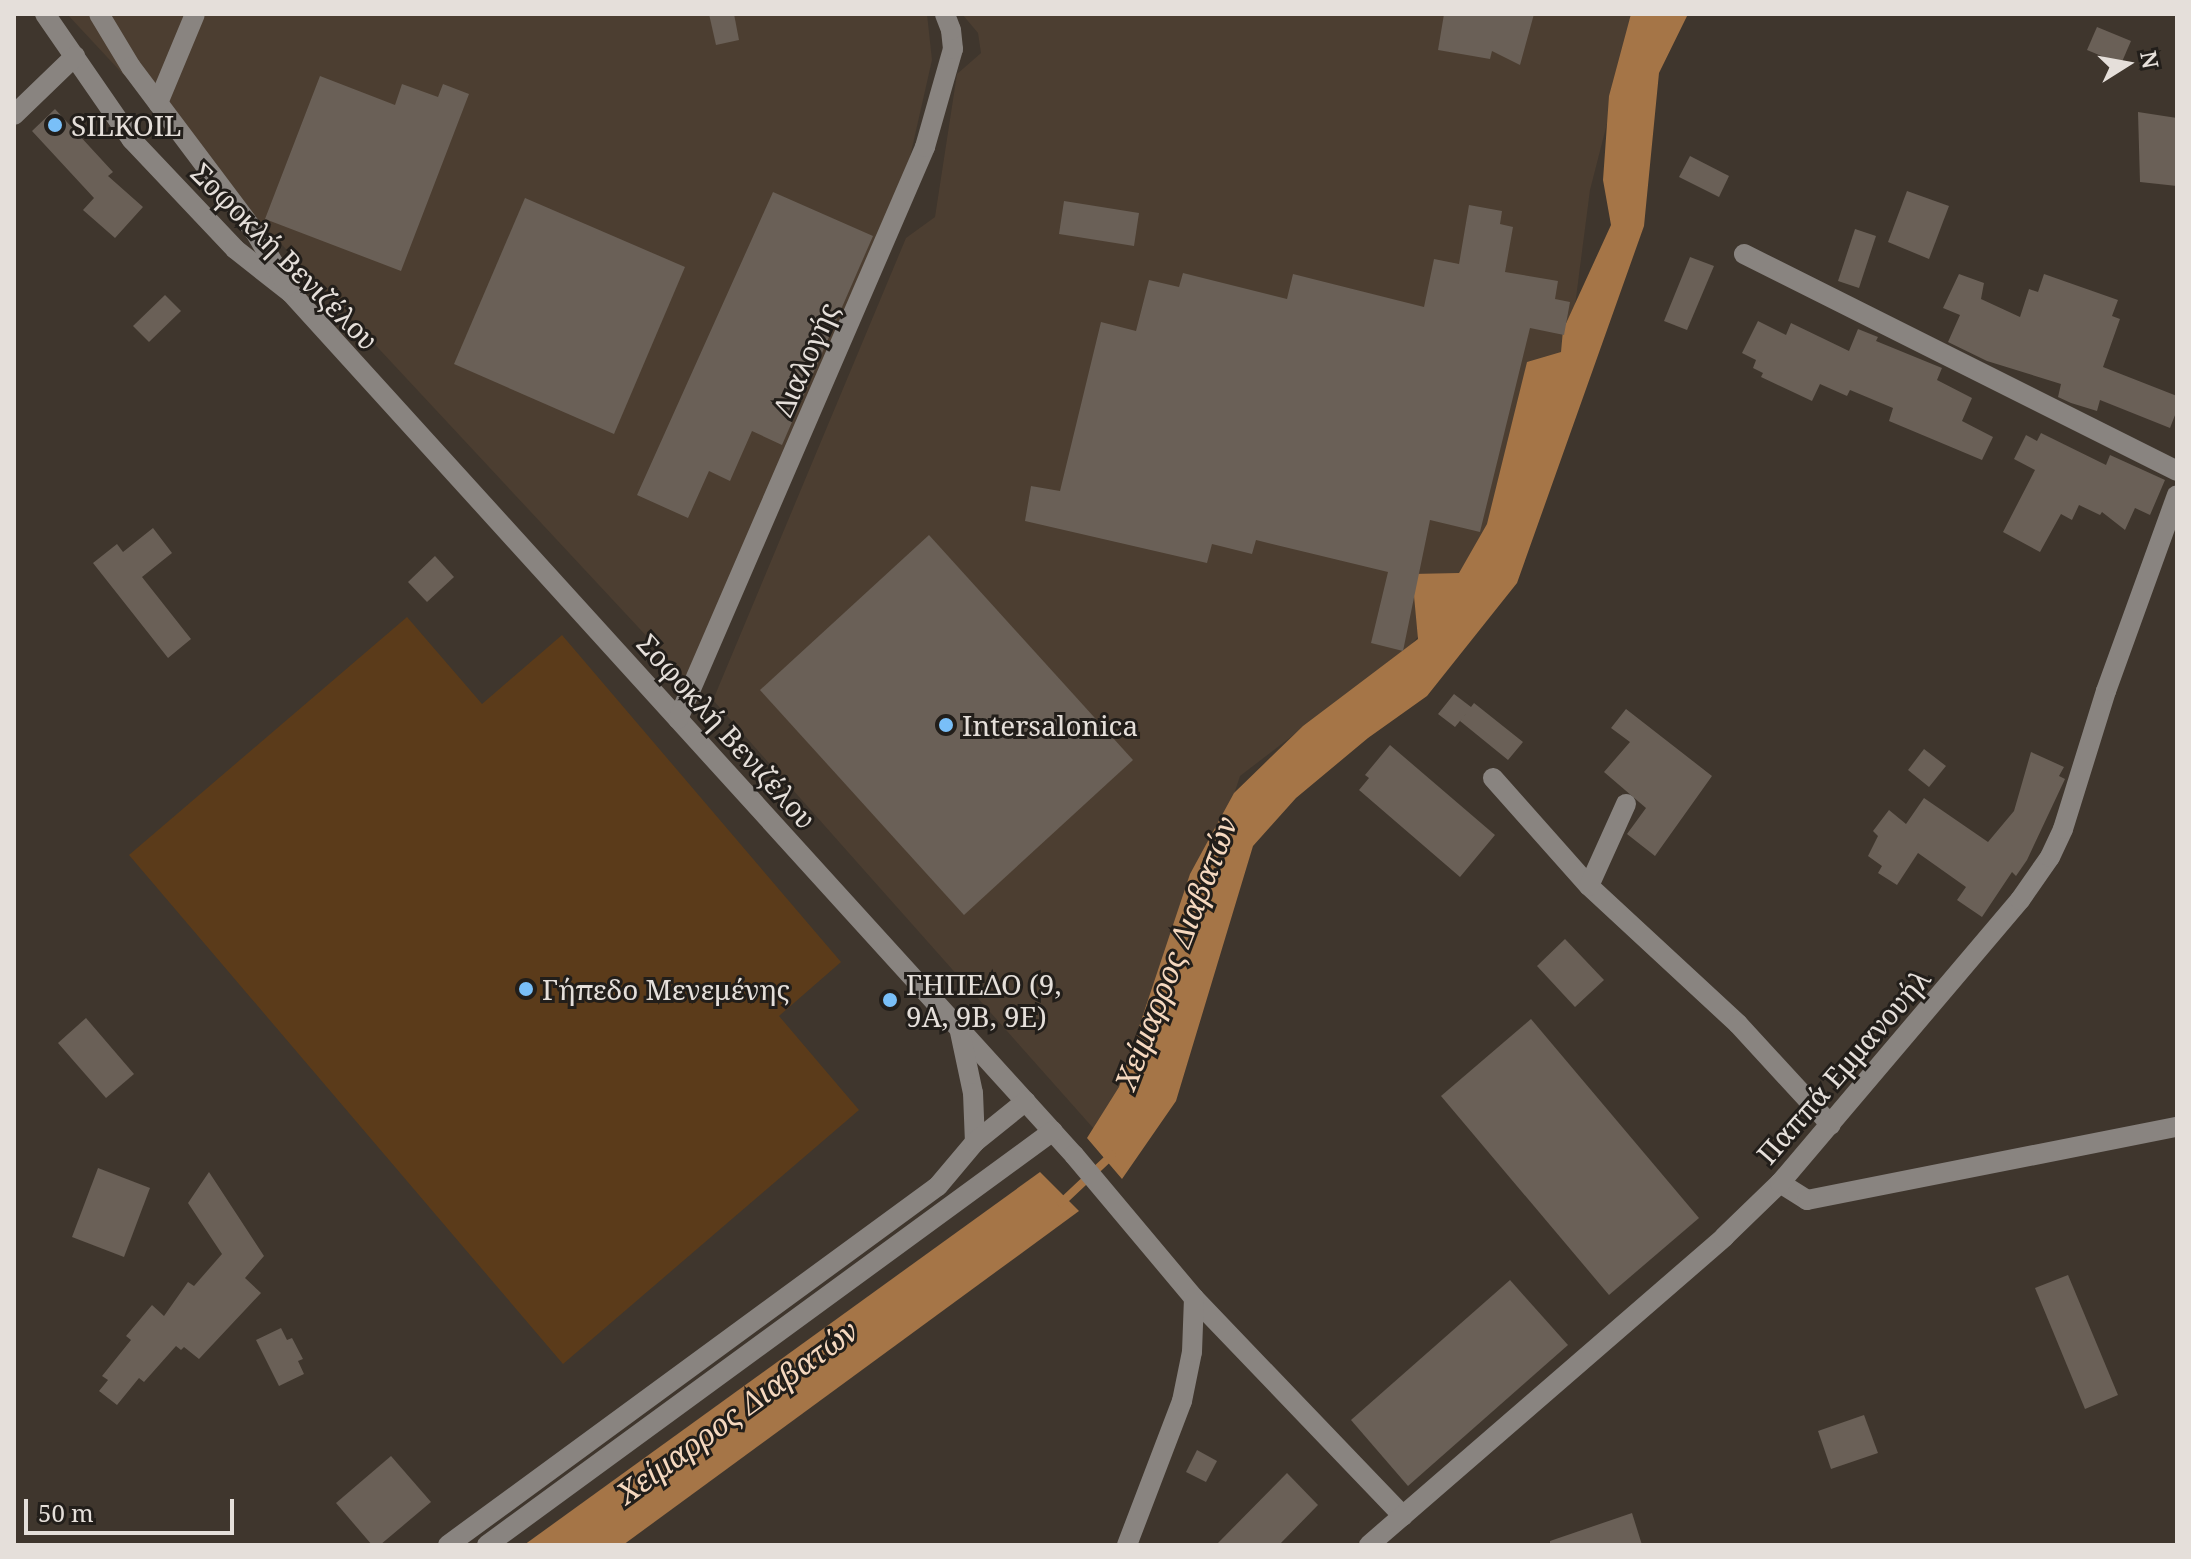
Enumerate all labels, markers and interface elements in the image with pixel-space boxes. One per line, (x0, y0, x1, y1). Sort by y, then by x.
north arrow (2087, 24, 2167, 104)
text: N (2134, 48, 2167, 71)
place label: SILKOIL (71, 108, 181, 142)
marker: SILKOIL (46, 116, 64, 134)
street label: Σοφοκλή Βενιζέλου (185, 156, 385, 356)
street label: Διαλογής (765, 297, 845, 421)
street label: Σοφοκλή Βενιζέλου (631, 627, 823, 835)
place label: Intersalonica (962, 708, 1138, 742)
marker: Intersalonica (937, 716, 955, 734)
water label: Χείμαρρος Διαβατών (1107, 812, 1245, 1094)
street label: Παππά Εμμανουήλ (1749, 962, 1937, 1170)
place label: ΓΗΠΕΔΟ (9, 9Α, 9Β, 9Ε) (906, 967, 1061, 1033)
place label: Γήπεδο Μενεμένης (542, 972, 790, 1006)
marker: Γήπεδο Μενεμένης (517, 980, 535, 998)
marker: ΓΗΠΕΔΟ (9, 9Α, 9Β, 9Ε) (881, 991, 899, 1009)
water label: Χείμαρρος Διαβατών (610, 1313, 864, 1511)
scale bar (28, 1483, 238, 1533)
text: 50 m (38, 1496, 94, 1529)

